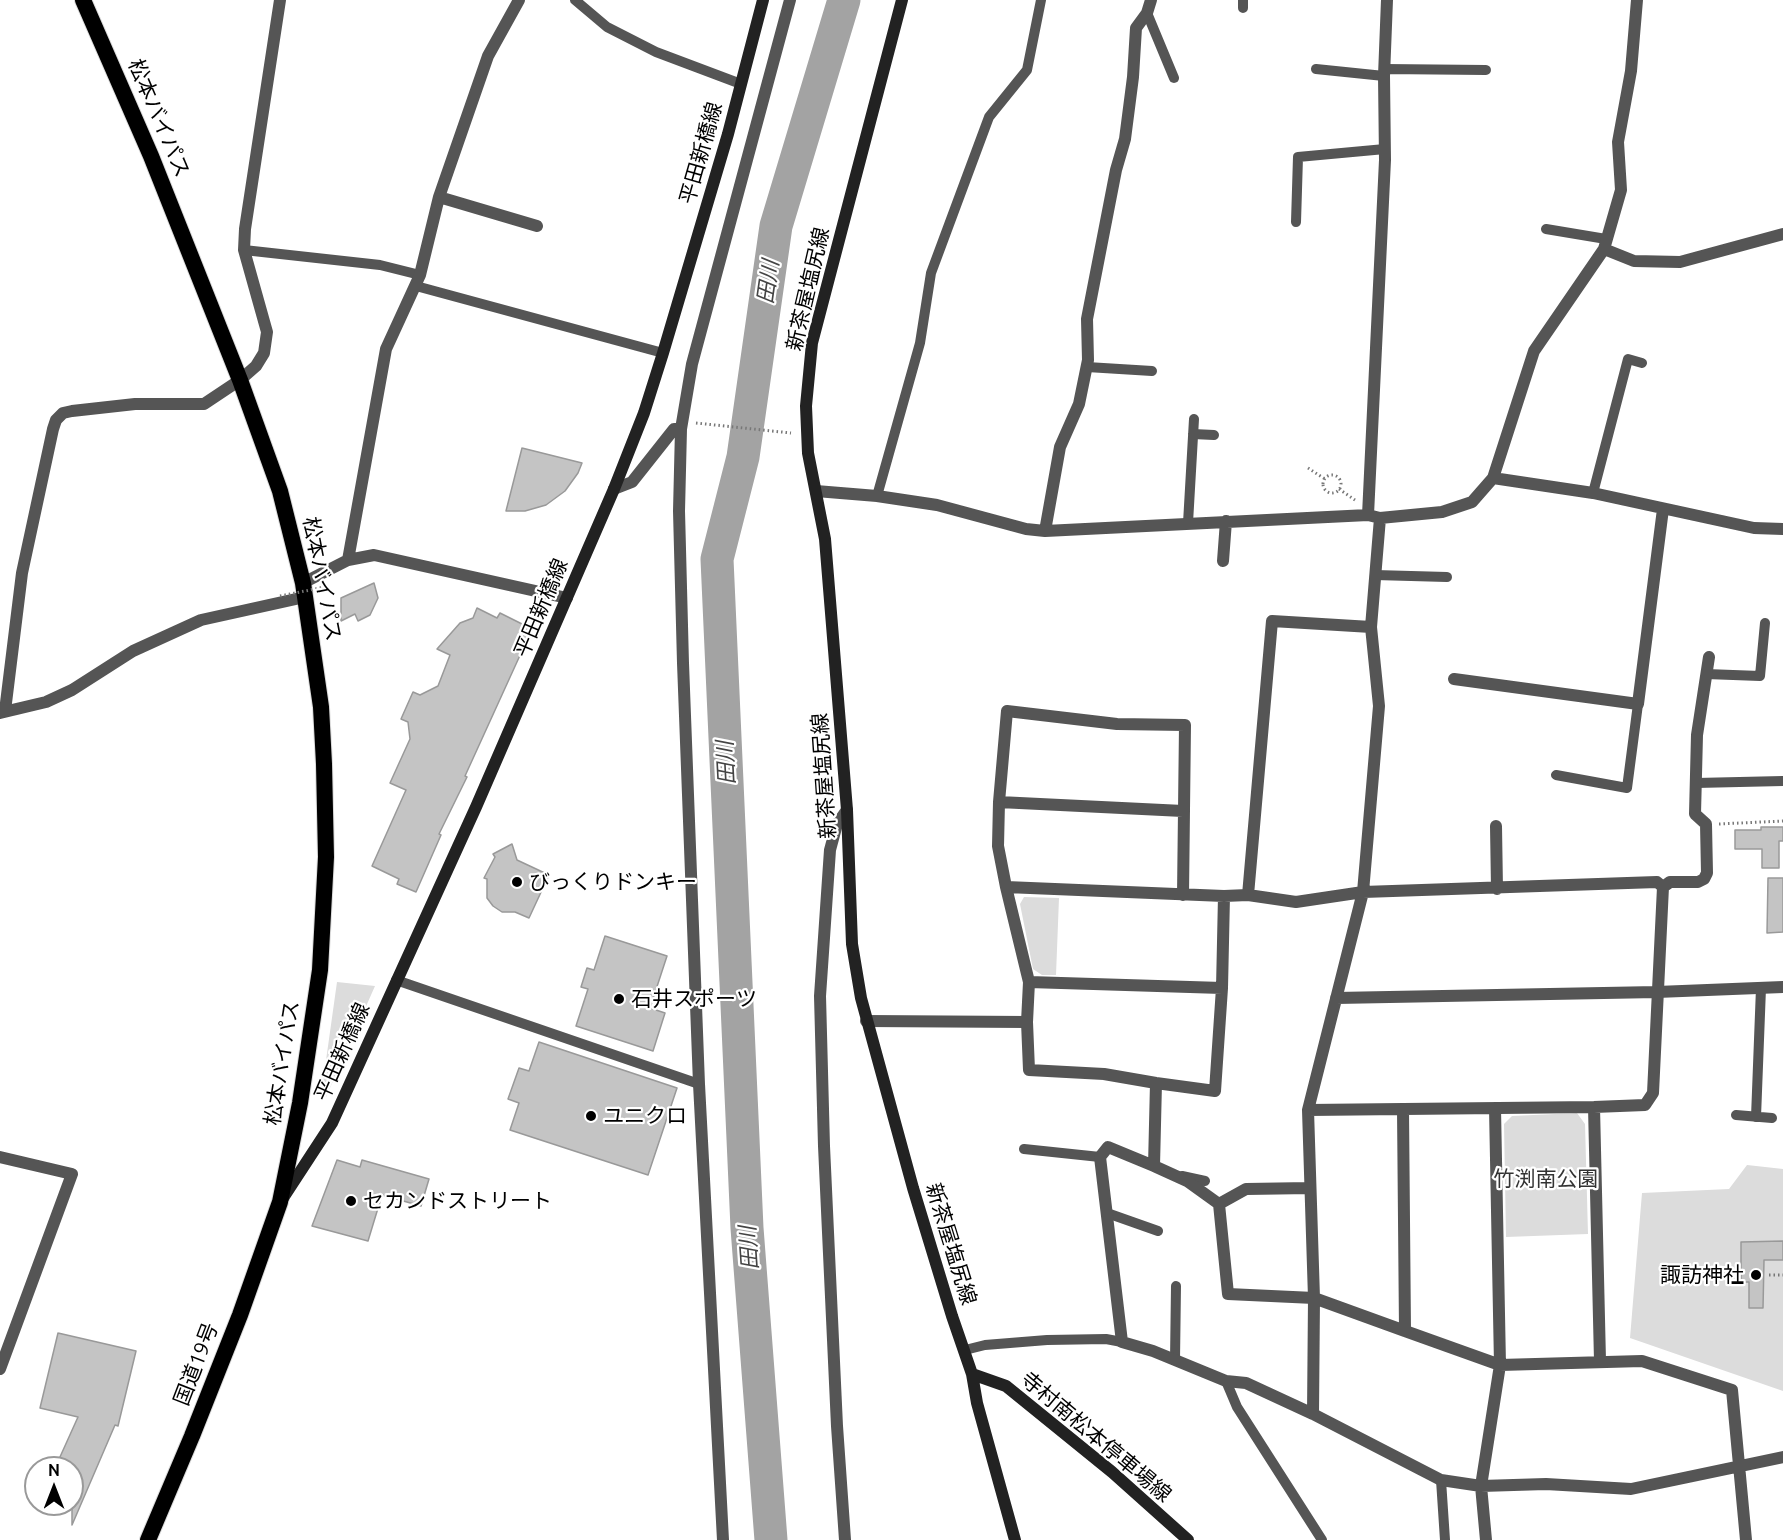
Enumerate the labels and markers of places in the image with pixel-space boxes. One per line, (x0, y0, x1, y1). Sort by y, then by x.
place label: びっくりドンキー (529, 869, 697, 895)
marker: びっくりドンキー (510, 875, 524, 889)
place label: 石井スポーツ (631, 986, 757, 1012)
marker: 石井スポーツ (612, 992, 626, 1006)
place label: ユニクロ (603, 1103, 687, 1129)
marker: ユニクロ (584, 1109, 598, 1123)
place label: セカンドストリート (363, 1188, 552, 1214)
marker: セカンドストリート (344, 1194, 358, 1208)
place label: 諏訪神社 (1660, 1262, 1744, 1288)
marker: 諏訪神社 (1749, 1268, 1763, 1282)

